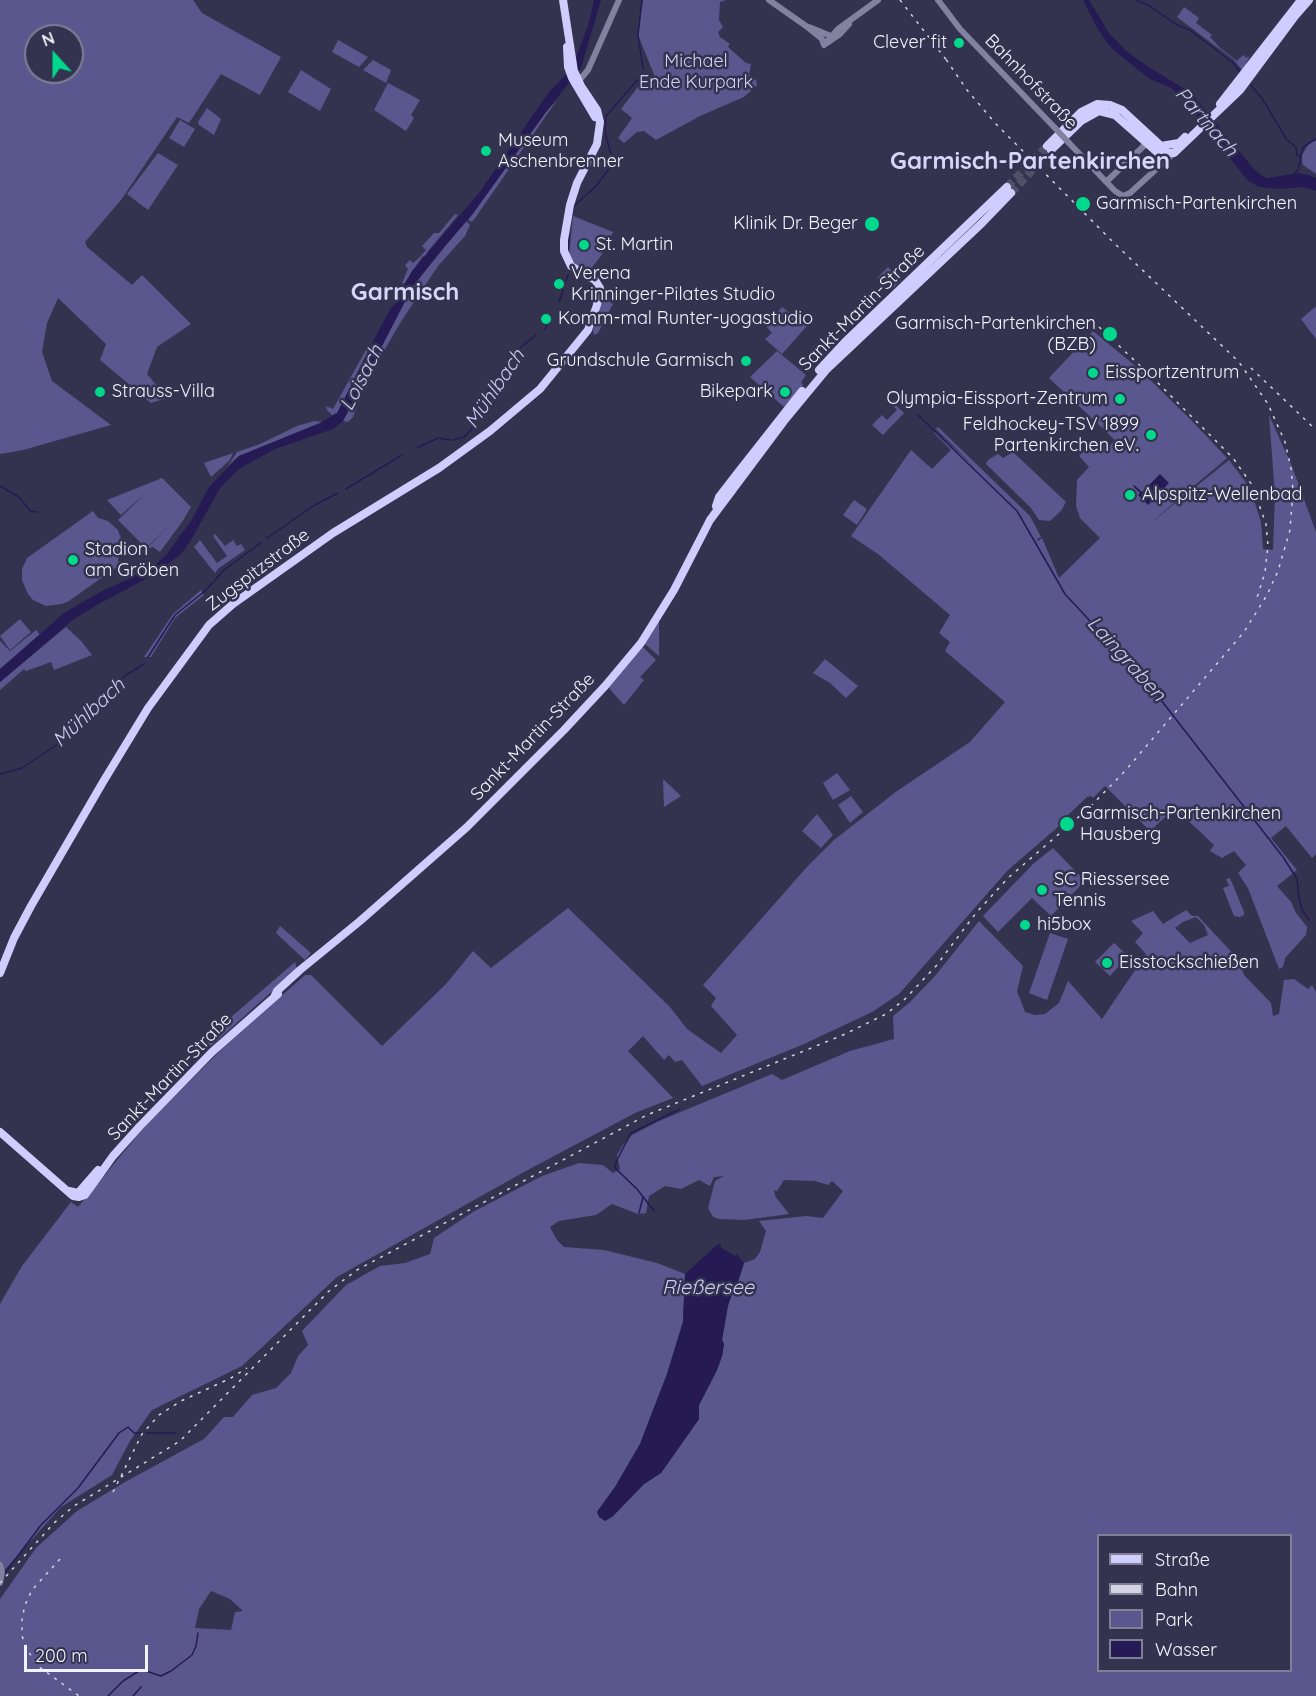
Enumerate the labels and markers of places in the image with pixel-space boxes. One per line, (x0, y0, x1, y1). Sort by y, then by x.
place label: Clever fit (873, 32, 947, 54)
marker: Clever fit (952, 36, 966, 50)
place label: Museum Aschenbrenner (498, 130, 624, 172)
marker: Museum Aschenbrenner (479, 144, 493, 158)
place label: Garmisch-Partenkirchen (1096, 193, 1297, 215)
marker: Garmisch-Partenkirchen (1074, 195, 1092, 213)
place label: Klinik Dr. Beger (733, 213, 858, 235)
marker: Klinik Dr. Beger (863, 215, 881, 233)
place label: St. Martin (596, 234, 673, 256)
marker: St. Martin (577, 238, 591, 252)
place label: Verena Krinninger-Pilates Studio (571, 263, 775, 306)
marker: Verena Krinninger-Pilates Studio (552, 277, 566, 291)
place label: Komm-mal Runter-yogastudio (558, 308, 813, 330)
marker: Komm-mal Runter-yogastudio (539, 312, 553, 326)
place label: Garmisch-Partenkirchen (BZB) (895, 313, 1096, 356)
marker: Garmisch-Partenkirchen (BZB) (1101, 325, 1119, 343)
place label: Grundschule Garmisch (547, 350, 734, 372)
marker: Grundschule Garmisch (739, 354, 753, 368)
place label: Eissportzentrum (1105, 362, 1239, 384)
marker: Eissportzentrum (1086, 366, 1100, 380)
place label: Strauss-Villa (112, 381, 215, 403)
place label: Bikepark (700, 381, 773, 403)
marker: Strauss-Villa (93, 385, 107, 399)
marker: Bikepark (778, 385, 792, 399)
place label: Olympia-Eissport-Zentrum (886, 388, 1108, 410)
marker: Olympia-Eissport-Zentrum (1113, 392, 1127, 406)
place label: Feldhockey-TSV 1899 Partenkirchen eV. (963, 414, 1139, 456)
marker: Feldhockey-TSV 1899 Partenkirchen eV. (1144, 428, 1158, 442)
place label: Alpspitz-Wellenbad (1142, 484, 1302, 506)
marker: Alpspitz-Wellenbad (1123, 488, 1137, 502)
place label: Stadion am Gröben (85, 539, 179, 582)
marker: Stadion am Gröben (66, 553, 80, 567)
place label: Garmisch-Partenkirchen Hausberg (1080, 803, 1281, 846)
marker: Garmisch-Partenkirchen Hausberg (1058, 815, 1076, 833)
place label: SC Riessersee Tennis (1054, 869, 1170, 912)
marker: SC Riessersee Tennis (1035, 883, 1049, 897)
place label: hi5box (1037, 914, 1091, 936)
marker: hi5box (1018, 918, 1032, 932)
place label: Eisstockschießen (1119, 952, 1259, 974)
marker: Eisstockschießen (1100, 956, 1114, 970)

